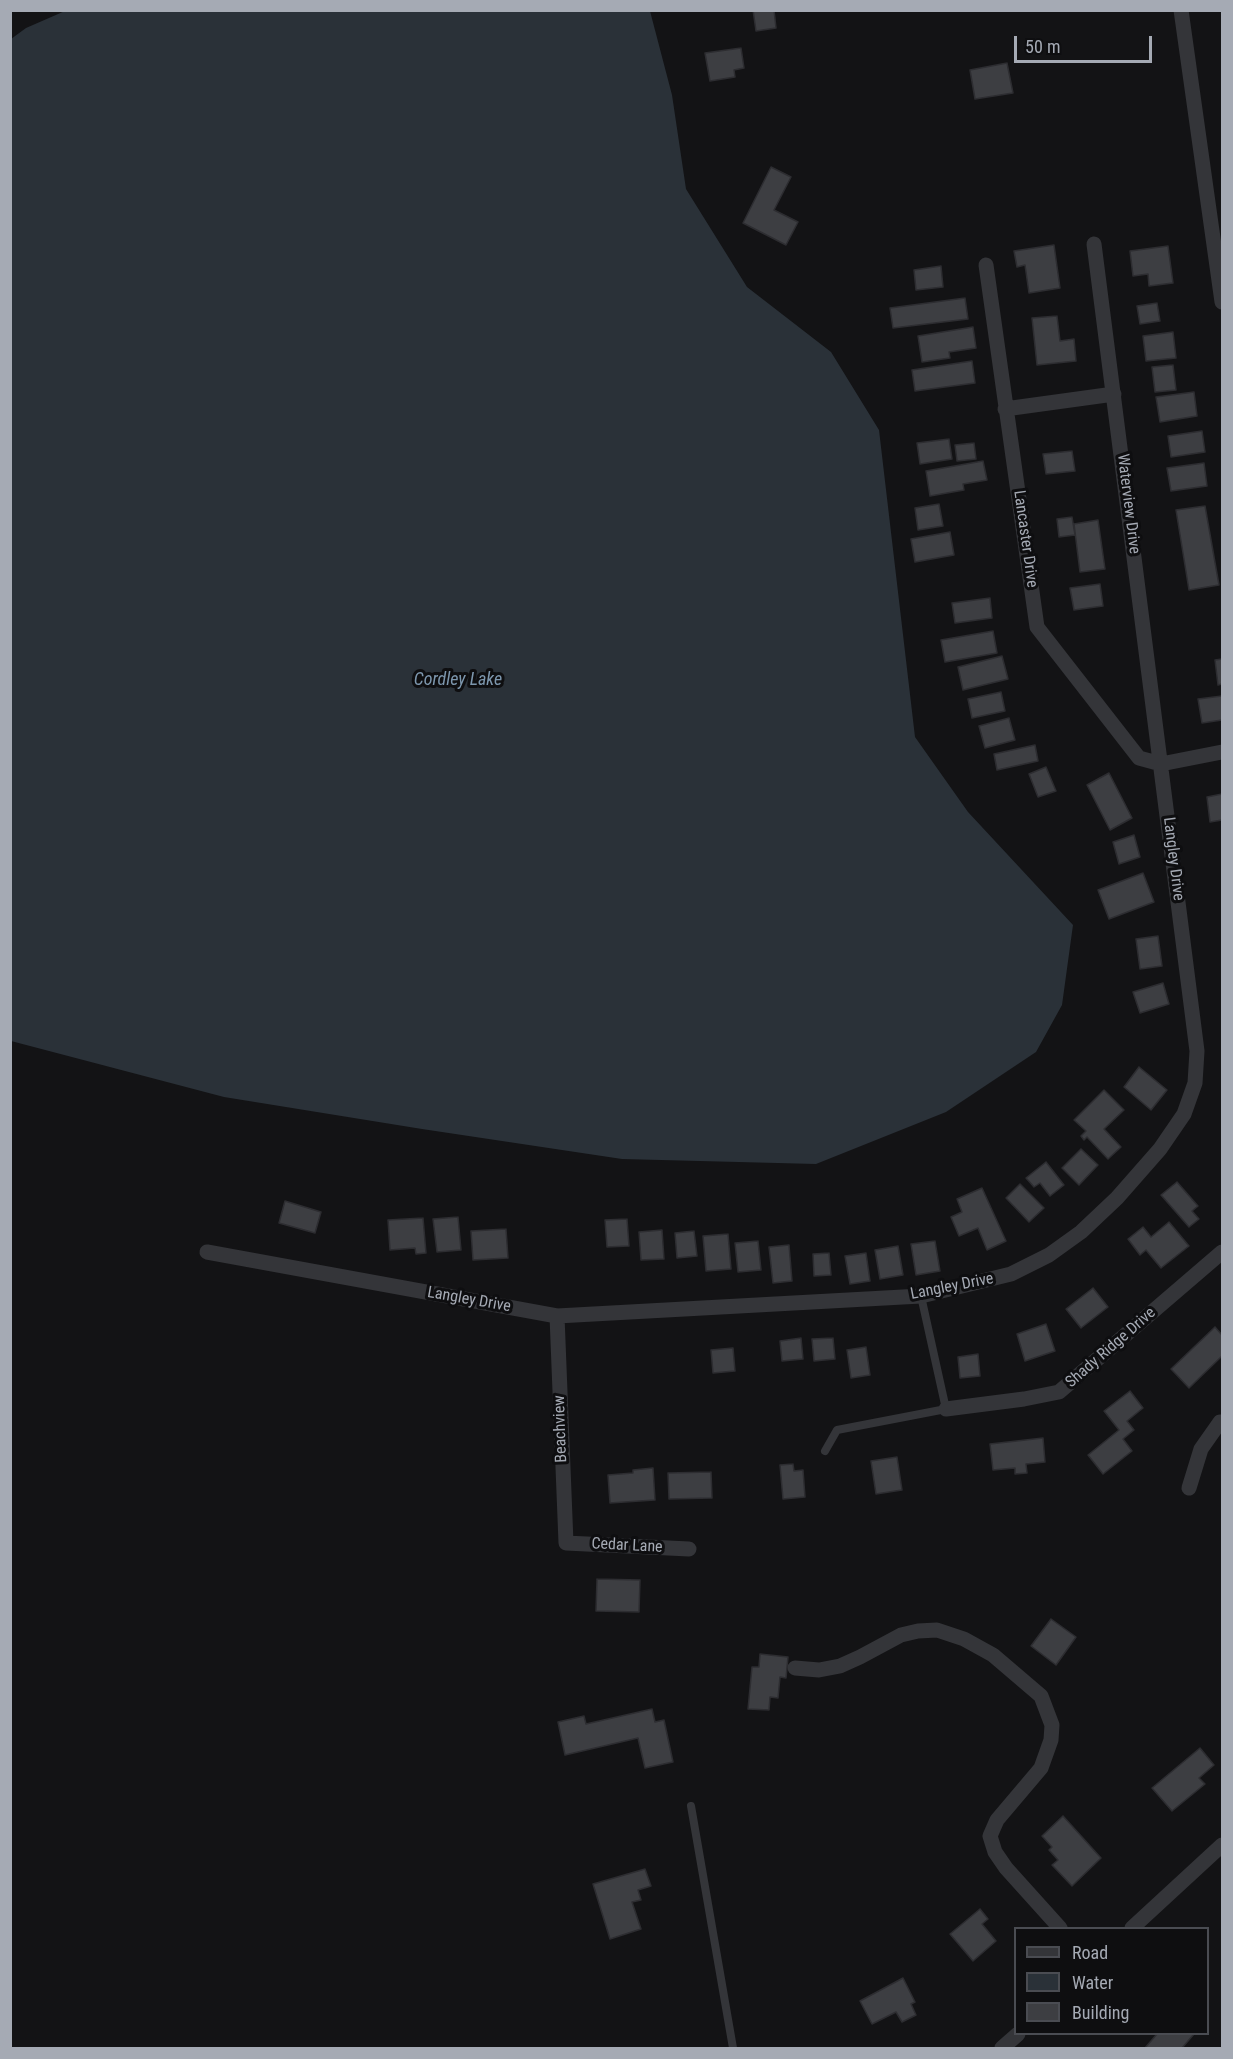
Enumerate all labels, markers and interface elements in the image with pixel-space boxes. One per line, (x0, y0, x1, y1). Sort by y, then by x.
scale bar (1017, 24, 1155, 62)
text: 50 m (1025, 36, 1060, 57)
street label: Waterview Drive (1112, 453, 1144, 555)
street label: Lancaster Drive (1009, 489, 1041, 589)
water label: Cordley Lake (414, 669, 502, 691)
street label: Langley Drive (1158, 816, 1188, 902)
street label: Langley Drive (909, 1270, 995, 1304)
street label: Langley Drive (426, 1283, 512, 1317)
street label: Shady Ridge Drive (1062, 1304, 1160, 1392)
street label: Beachview (550, 1395, 572, 1463)
street label: Cedar Lane (591, 1535, 663, 1557)
legend (1014, 1927, 1209, 2035)
text: Road (1072, 1942, 1108, 1963)
text: Water (1072, 1972, 1113, 1993)
text: Building (1072, 2002, 1129, 2023)

